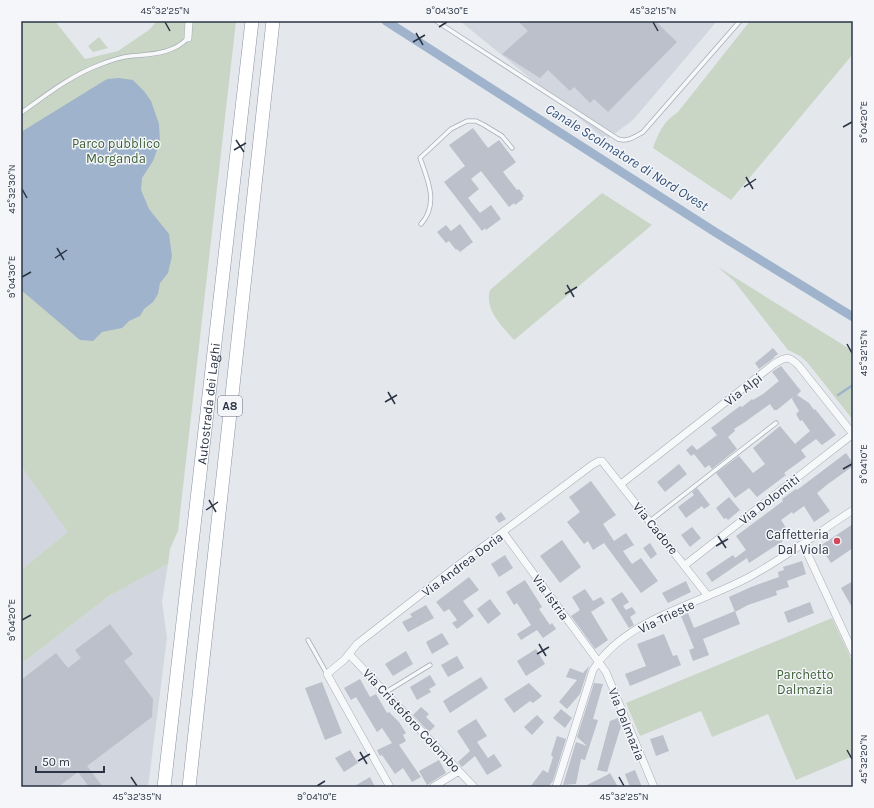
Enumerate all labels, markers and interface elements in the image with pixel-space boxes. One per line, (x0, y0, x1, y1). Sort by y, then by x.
text: 45°32'25"N (140, 5, 190, 17)
text: 9°04'30"E (426, 5, 468, 17)
text: 45°32'15"N (630, 5, 676, 17)
water label: Canale Scolmatore di Nord Ovest (542, 100, 712, 215)
text: 9°04'20"E (858, 101, 870, 143)
park label: Parco pubblico Morganda (72, 136, 160, 166)
text: 45°32'30"N (6, 164, 18, 214)
text: 9°04'30"E (6, 256, 18, 298)
text: 45°32'15"N (858, 330, 870, 376)
street label: Autostrada dei Laghi (194, 342, 223, 465)
street label: Via Alpi (721, 370, 765, 409)
road number: A8 (218, 396, 242, 416)
text: 9°04'10"E (858, 444, 870, 484)
street label: Via Dolomiti (736, 471, 803, 528)
street label: Via Cadore (630, 499, 681, 558)
place label: Caffetteria Dal Viola (766, 527, 829, 557)
street label: Via Andrea Doria (419, 529, 506, 600)
marker: Caffetteria Dal Viola (832, 536, 842, 546)
street label: Via Istria (529, 572, 572, 623)
street label: Via Trieste (636, 596, 697, 636)
text: 9°04'20"E (6, 599, 18, 641)
street label: Via Cristoforo Colombo (360, 665, 464, 775)
park label: Parchetto Dalmazia (776, 667, 834, 697)
street label: Via Dalmazia (605, 686, 648, 763)
text: 45°32'20"N (858, 734, 870, 784)
scale bar (36, 748, 104, 774)
text: 50 m (42, 755, 70, 769)
text: 45°32'35"N (112, 791, 162, 803)
text: 9°04'10"E (297, 791, 337, 803)
text: 45°32'25"N (599, 791, 649, 803)

